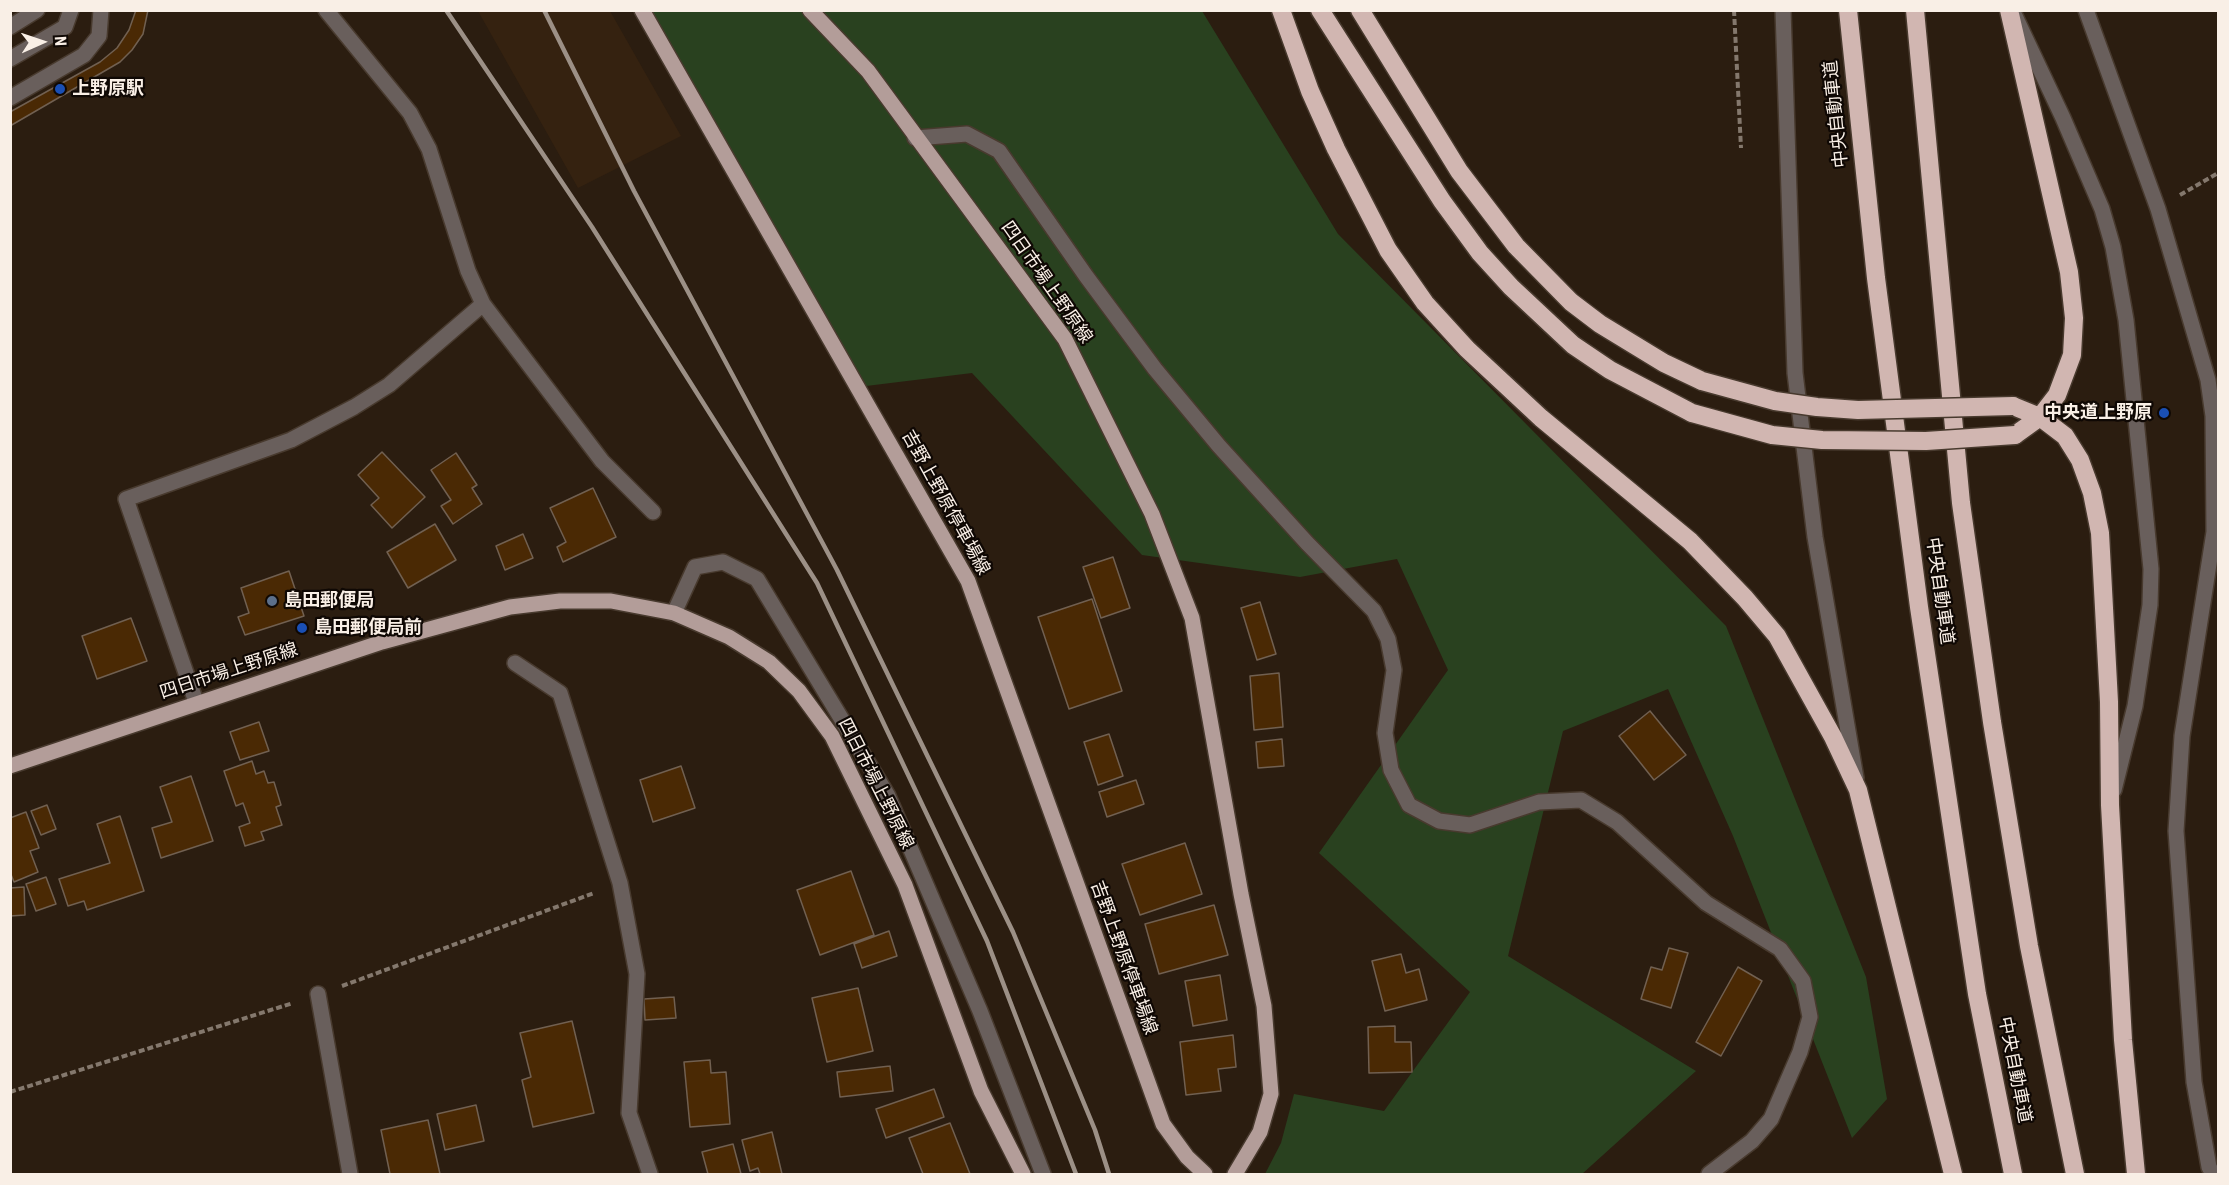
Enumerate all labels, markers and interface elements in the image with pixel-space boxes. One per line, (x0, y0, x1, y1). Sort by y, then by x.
north arrow (12, 12, 72, 72)
text: N (51, 36, 70, 46)
street label: 中央自動車道 (1821, 59, 1853, 169)
place label: 上野原駅 (72, 78, 144, 100)
marker: 上野原駅 (53, 82, 67, 96)
street label: 四日市場上野原線 (996, 218, 1096, 348)
place label: 中央道上野原 (2044, 402, 2152, 424)
marker: 中央道上野原 (2157, 406, 2171, 420)
street label: 吉野上野原停車場線 (896, 427, 994, 579)
street label: 中央自動車道 (1921, 536, 1957, 646)
place label: 島田郵便局 (284, 590, 374, 612)
marker: 島田郵便局 (265, 594, 279, 608)
place label: 島田郵便局前 (314, 617, 422, 639)
marker: 島田郵便局前 (295, 621, 309, 635)
street label: 四日市場上野原線 (157, 639, 301, 705)
street label: 四日市場上野原線 (833, 715, 917, 853)
street label: 吉野上野原停車場線 (1085, 878, 1161, 1038)
street label: 中央自動車道 (1993, 1015, 2035, 1125)

